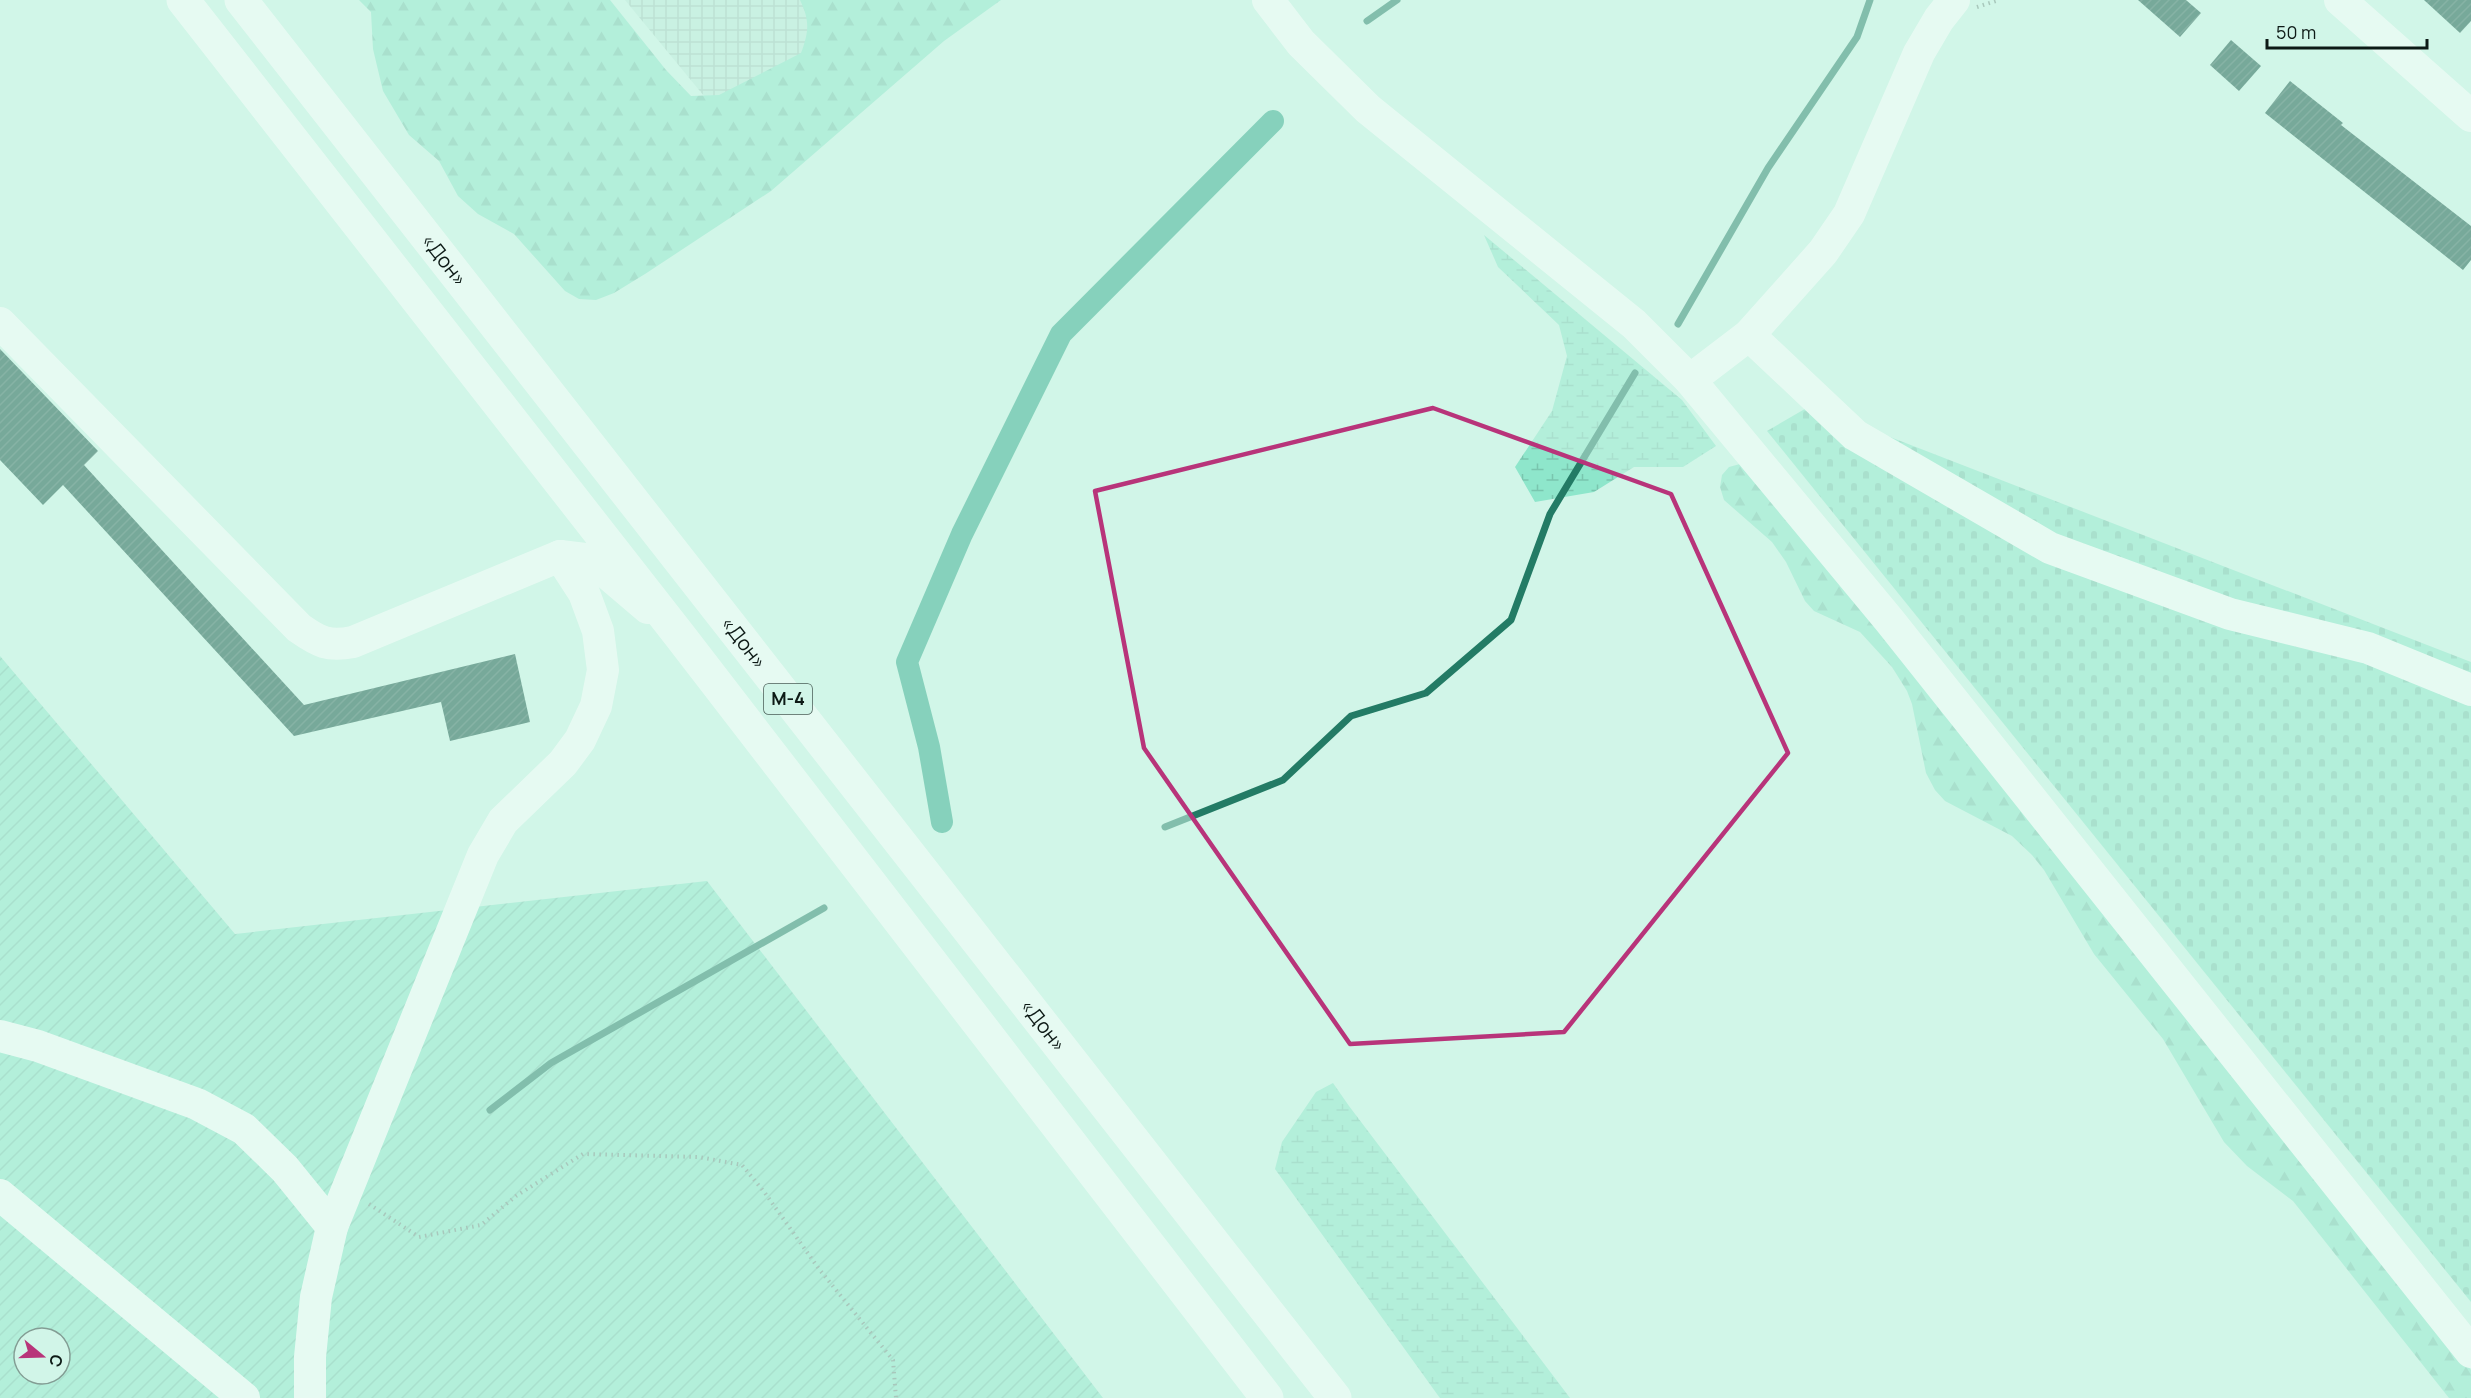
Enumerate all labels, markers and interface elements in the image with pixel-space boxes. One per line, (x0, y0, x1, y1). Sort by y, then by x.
scale bar (2267, 12, 2428, 50)
text: 50 m (2276, 20, 2316, 44)
street label: «Дон» (416, 228, 474, 291)
street label: «Дон» (715, 610, 773, 674)
road number: М-4 (764, 684, 812, 714)
street label: «Дон» (1015, 993, 1073, 1057)
north arrow (12, 1326, 72, 1386)
text: С (44, 1352, 69, 1370)

